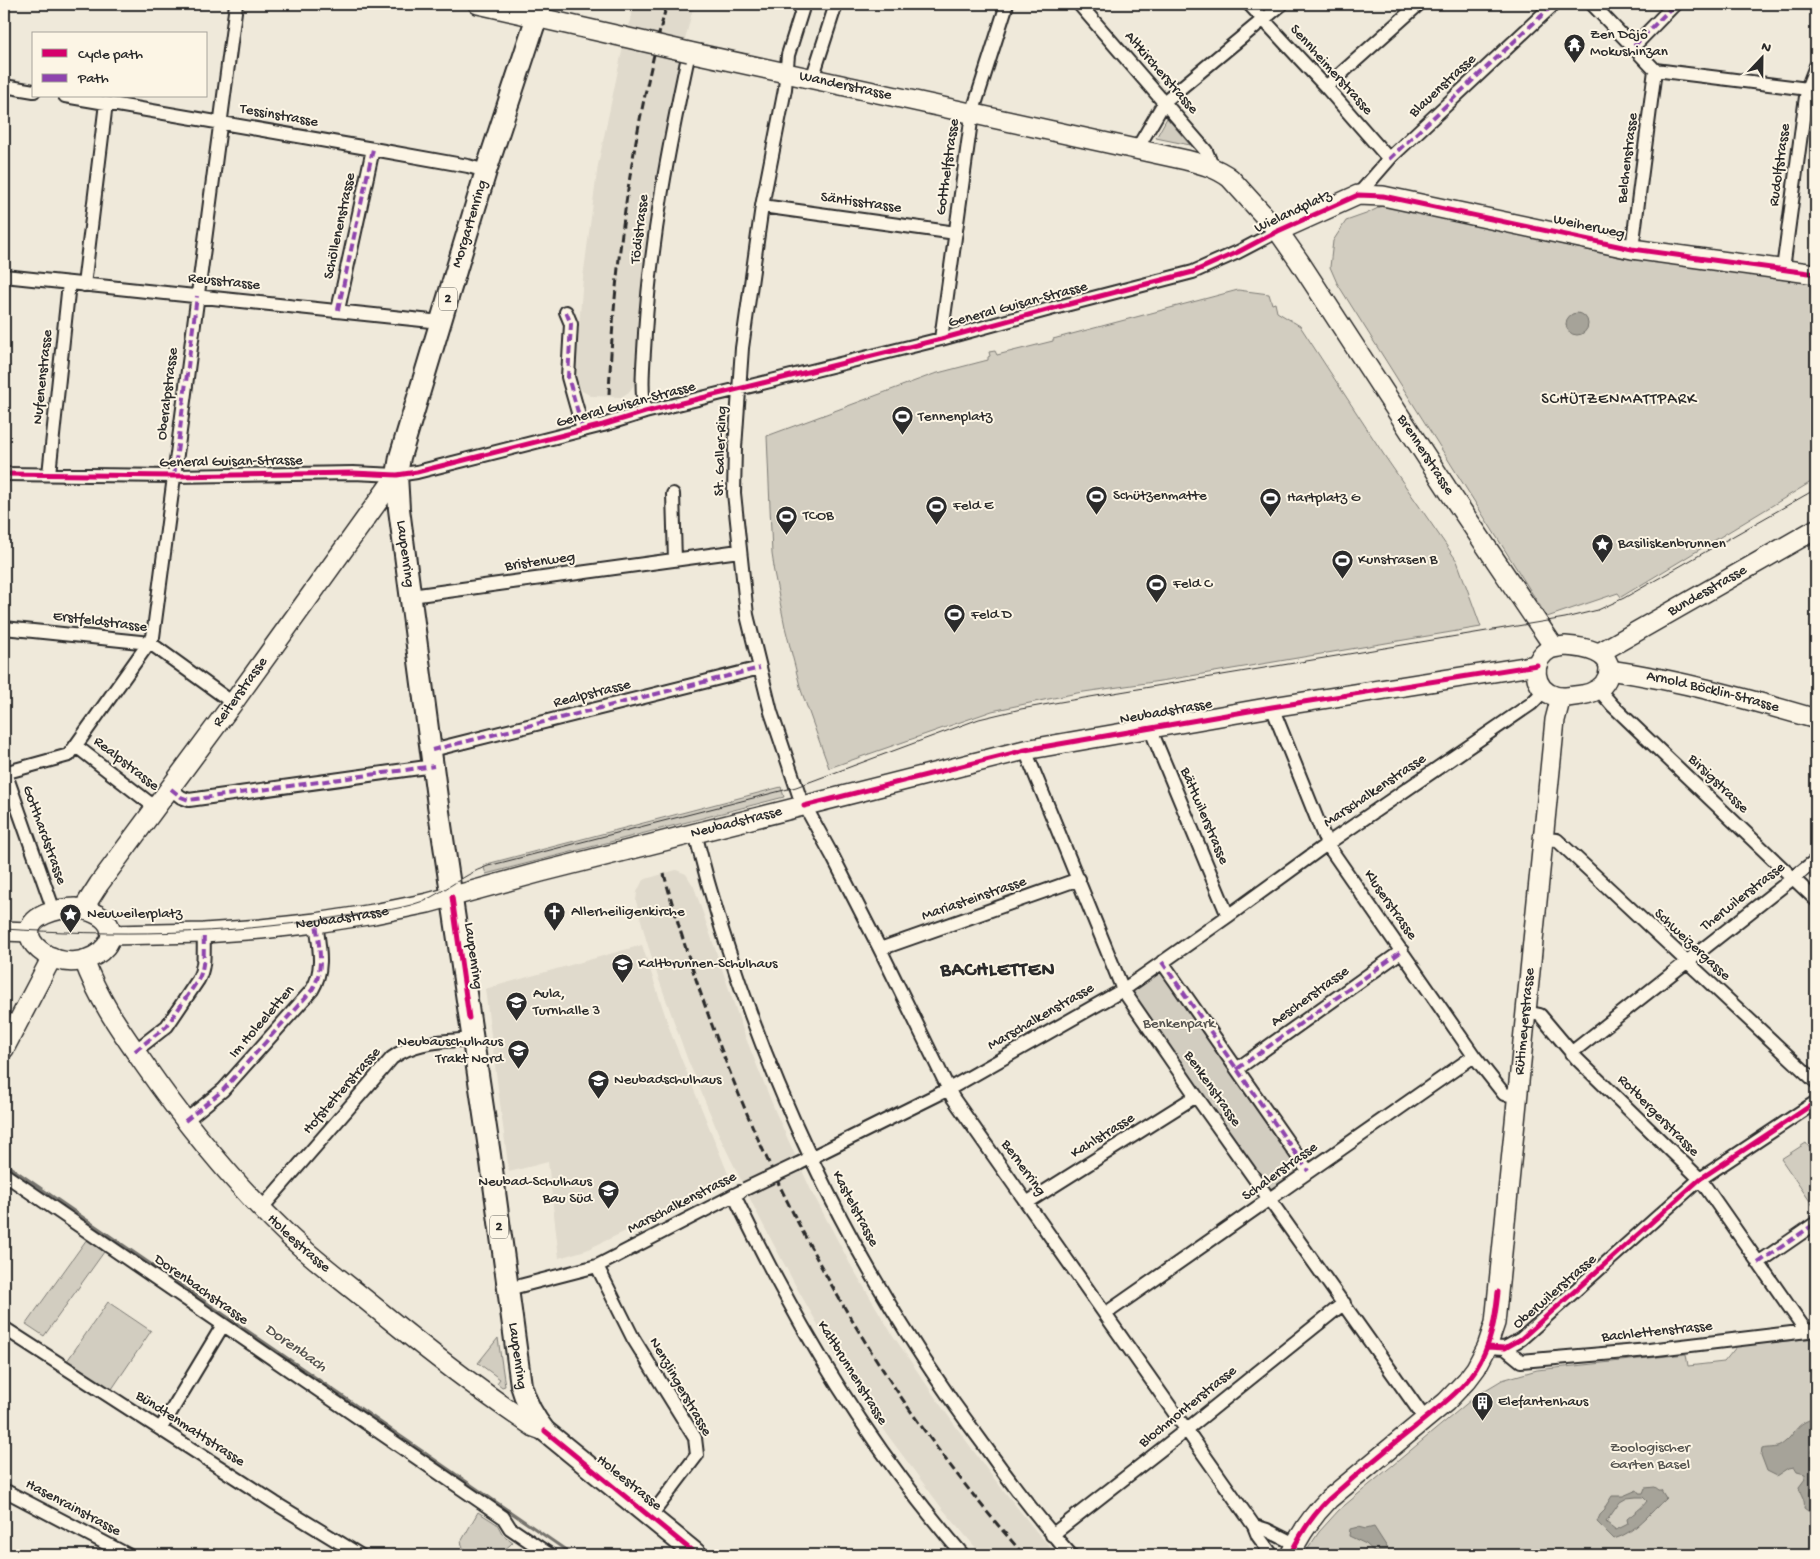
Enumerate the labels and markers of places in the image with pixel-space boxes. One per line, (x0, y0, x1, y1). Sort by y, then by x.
place label: Zen Dôjô Mokushinzan (1590, 26, 1668, 61)
temple icon: Zen Dôjô Mokushinzan (1562, 32, 1586, 63)
sports icon: Tennenplatz (890, 405, 914, 436)
place label: Tennenplatz (917, 408, 993, 426)
sports icon: Schützenmatte (1085, 484, 1109, 515)
sports icon: Hartplatz G (1259, 486, 1283, 517)
place label: Schützenmatte (1113, 487, 1207, 505)
place label: Hartplatz G (1287, 489, 1361, 507)
sports icon: Feld E (925, 494, 949, 525)
place label: Feld E (952, 497, 994, 515)
sports icon: TCOB (775, 504, 799, 535)
place label: TCOB (802, 507, 834, 525)
place icon: Basiliskenbrunnen (1590, 532, 1614, 563)
place label: Basiliskenbrunnen (1617, 535, 1726, 553)
sports icon: Kunstrasen B (1330, 548, 1354, 579)
place label: Kunstrasen B (1358, 551, 1438, 569)
sports icon: Feld C (1145, 572, 1169, 603)
place label: Feld C (1172, 575, 1213, 593)
sports icon: Feld D (943, 603, 967, 634)
place label: Feld D (970, 606, 1012, 624)
church icon: Allerheiligenkirche (543, 900, 567, 931)
place icon: Neuweilerplatz (59, 902, 83, 933)
place label: Allerheiligenkirche (571, 903, 685, 921)
place label: Neuweilerplatz (87, 905, 183, 923)
school or university icon: Kaltbrunnen-Schulhaus (610, 952, 634, 983)
place label: Kaltbrunnen-Schulhaus (638, 955, 778, 973)
place label: Aula, Turnhalle 3 (532, 985, 601, 1020)
school or university icon: Aula, Turnhalle 3 (505, 991, 529, 1022)
place label: Neubauschulhaus Trakt Nord (397, 1033, 504, 1068)
school or university icon: Neubauschulhaus Trakt Nord (507, 1039, 531, 1070)
school or university icon: Neubadschulhaus (586, 1068, 610, 1099)
place label: Neubadschulhaus (614, 1071, 722, 1089)
place label: Neubad-Schulhaus Bau Süd (478, 1173, 593, 1208)
school or university icon: Neubad-Schulhaus Bau Süd (596, 1179, 620, 1210)
building icon: Elefantenhaus (1470, 1390, 1494, 1421)
place label: Elefantenhaus (1498, 1393, 1589, 1411)

